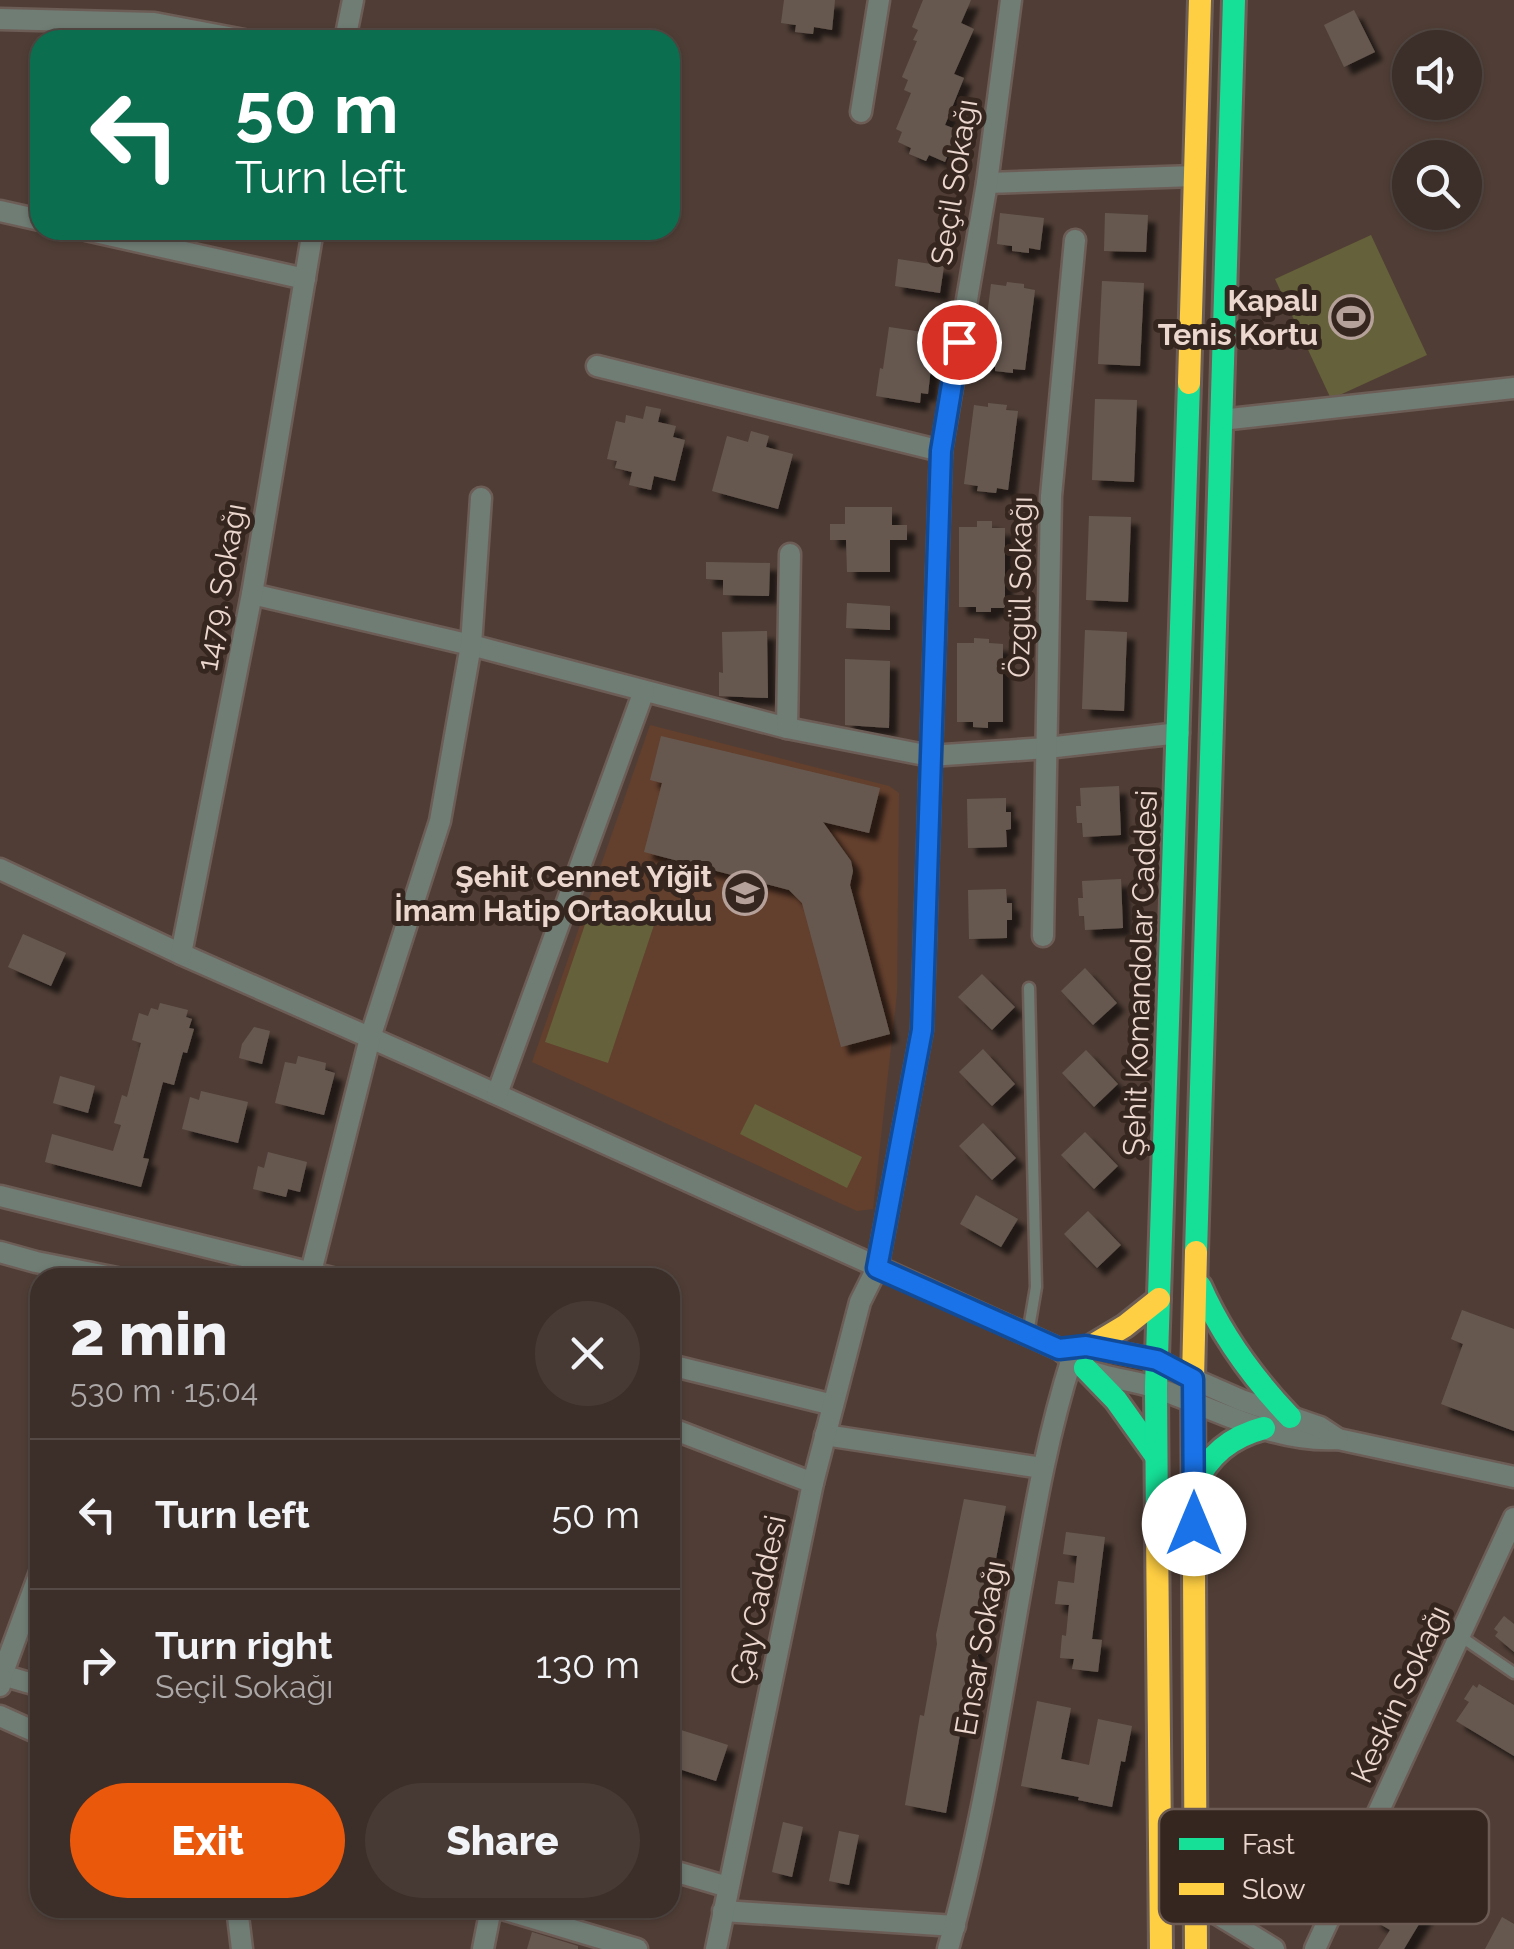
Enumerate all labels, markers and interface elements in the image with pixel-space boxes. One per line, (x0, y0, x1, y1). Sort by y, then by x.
map controls (1392, 30, 1482, 230)
button: sound (1392, 30, 1482, 120)
text: 50 m (235, 67, 399, 149)
icon: left (70, 70, 200, 200)
street label: Seçil Sokağı (924, 97, 984, 267)
button: search (1392, 140, 1482, 230)
text: Turn left (235, 151, 407, 204)
place label: Kapalı Tenis Kortu (1158, 283, 1318, 352)
sports icon: Kapalı Tenis Kortu (1328, 294, 1374, 340)
pin (917, 300, 1002, 385)
icon: arrive (932, 315, 987, 370)
street label: Özgül Sokağı (1001, 496, 1039, 678)
street label: 1479. Sokağı (189, 501, 253, 673)
street label: Şehit Komandolar Caddesi (1116, 789, 1164, 1157)
place label: Şehit Cennet Yiğit İmam Hatip Ortaokulu (394, 859, 712, 928)
school or university icon: Şehit Cennet Yiğit İmam Hatip Ortaokulu (722, 870, 768, 916)
text: 2 min (70, 1299, 228, 1369)
button: close (535, 1301, 640, 1406)
text: 530 m · 15:04 (70, 1372, 258, 1409)
position arrow (1142, 1472, 1246, 1576)
icon: left (70, 1487, 125, 1542)
text: Turn left (155, 1492, 310, 1537)
text: 50 m (551, 1492, 640, 1537)
street label: Çay Caddesi (723, 1512, 793, 1688)
street label: Ensar Sokağı (947, 1558, 1013, 1738)
street label: Keskin Sokağı (1344, 1600, 1456, 1788)
text: Turn right (155, 1623, 332, 1668)
icon: right (70, 1637, 125, 1692)
text: 130 m (536, 1642, 640, 1687)
text: Seçil Sokağı (155, 1668, 333, 1705)
button: Exit (70, 1783, 345, 1898)
button: Share (365, 1783, 640, 1898)
legend (1159, 1809, 1489, 1924)
text: Fast (1242, 1828, 1295, 1861)
text: Slow (1242, 1873, 1306, 1906)

